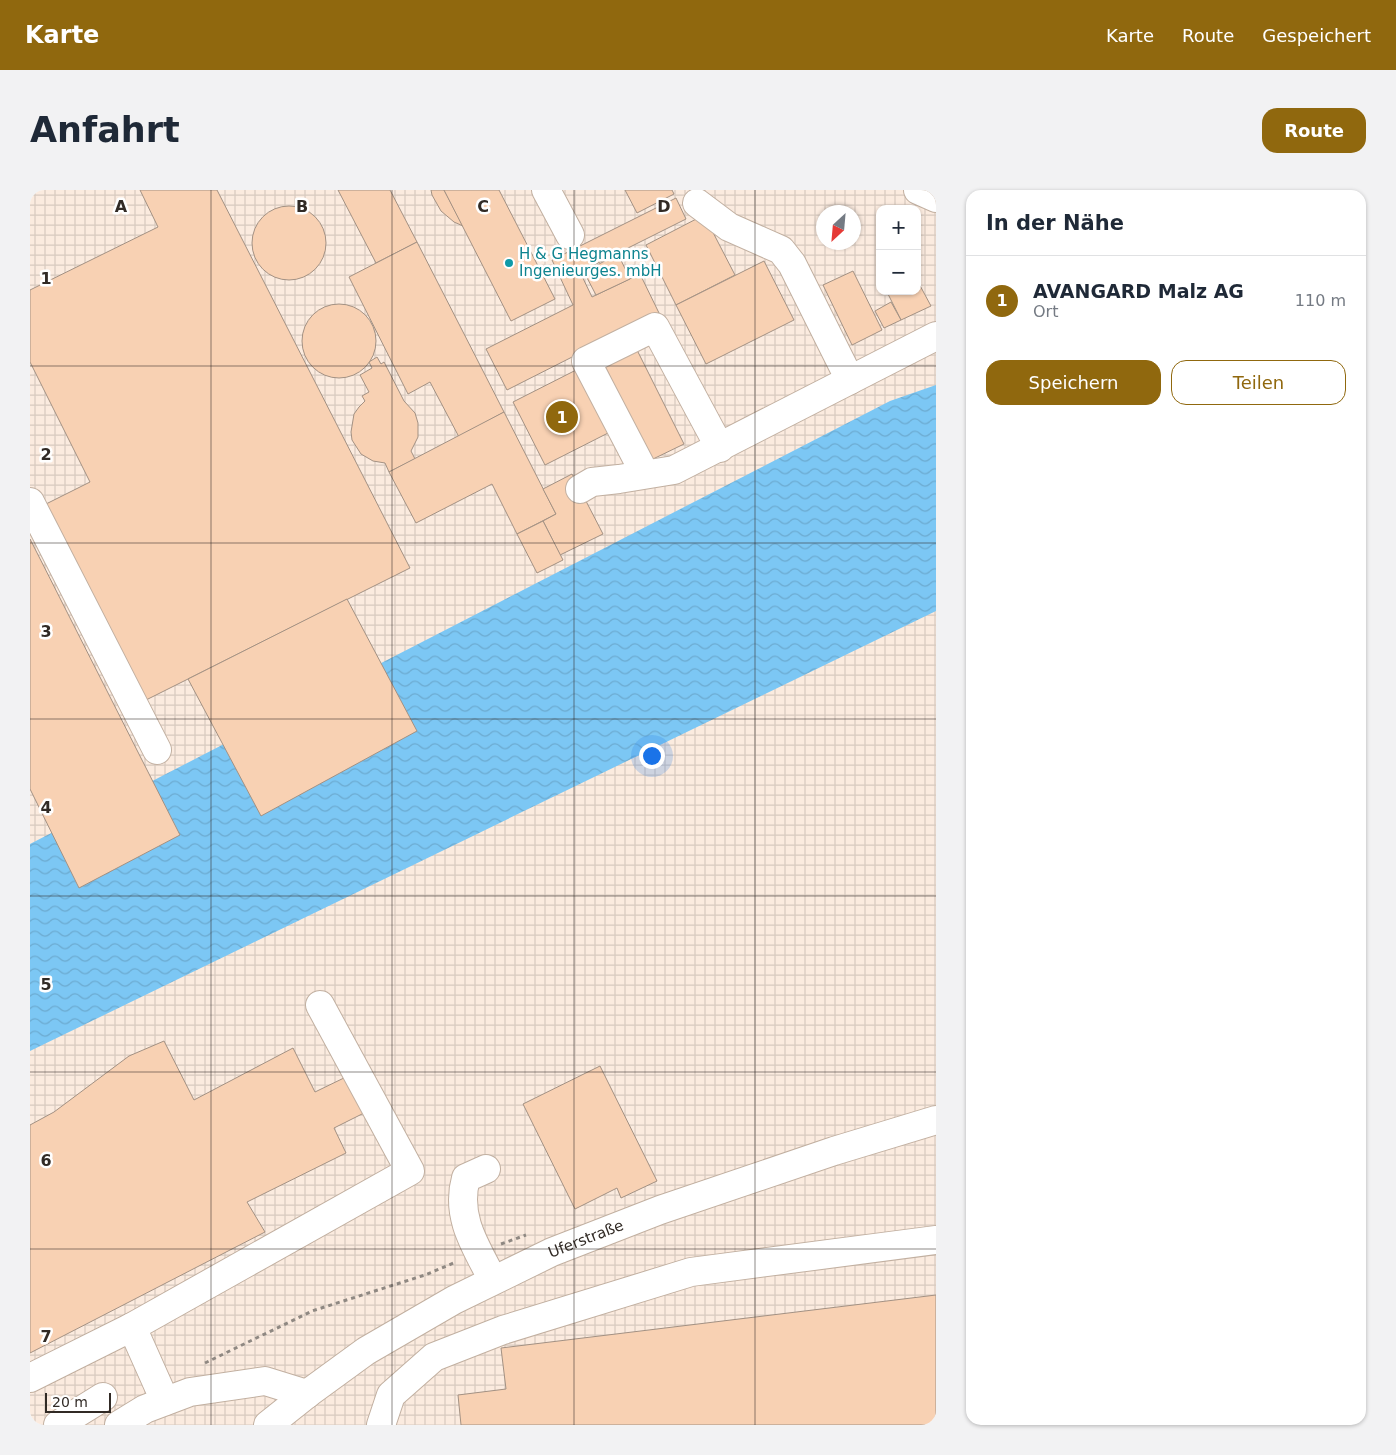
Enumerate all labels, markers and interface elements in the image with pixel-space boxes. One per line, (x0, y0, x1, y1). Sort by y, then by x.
text: Karte (25, 21, 99, 49)
text: Karte (1106, 25, 1154, 46)
text: Route (1182, 25, 1234, 46)
text: Gespeichert (1262, 25, 1371, 46)
button: Route (1262, 108, 1366, 153)
text: Anfahrt (30, 110, 180, 150)
text: A (115, 197, 128, 216)
text: B (296, 197, 308, 216)
text: C (477, 197, 489, 216)
text: D (657, 197, 671, 216)
north arrow (816, 205, 861, 250)
map controls (876, 205, 921, 295)
button: + (876, 205, 921, 250)
text: In der Nähe (986, 211, 1124, 235)
place label: H & G Hegmanns Ingenieurges. mbH (519, 245, 662, 280)
button: − (876, 250, 921, 295)
marker: H & G Hegmanns Ingenieurges. mbH (503, 257, 515, 269)
text: 1 (40, 269, 52, 288)
text: AVANGARD Malz AG (1033, 280, 1244, 302)
text: 1 (996, 291, 1008, 310)
text: 110 m (1295, 291, 1346, 310)
text: Ort (1033, 302, 1058, 321)
button: Speichern (986, 360, 1161, 405)
button: Teilen (1171, 360, 1346, 405)
pin: 1 (546, 398, 578, 436)
text: 2 (40, 445, 52, 464)
text: 3 (40, 622, 52, 641)
your location (639, 743, 665, 769)
text: 4 (40, 798, 52, 817)
text: 5 (40, 975, 52, 994)
text: 6 (40, 1151, 52, 1170)
street label: Uferstraße (546, 1216, 626, 1262)
text: 7 (40, 1327, 52, 1346)
scale bar (45, 1390, 111, 1413)
text: 20 m (52, 1394, 88, 1410)

